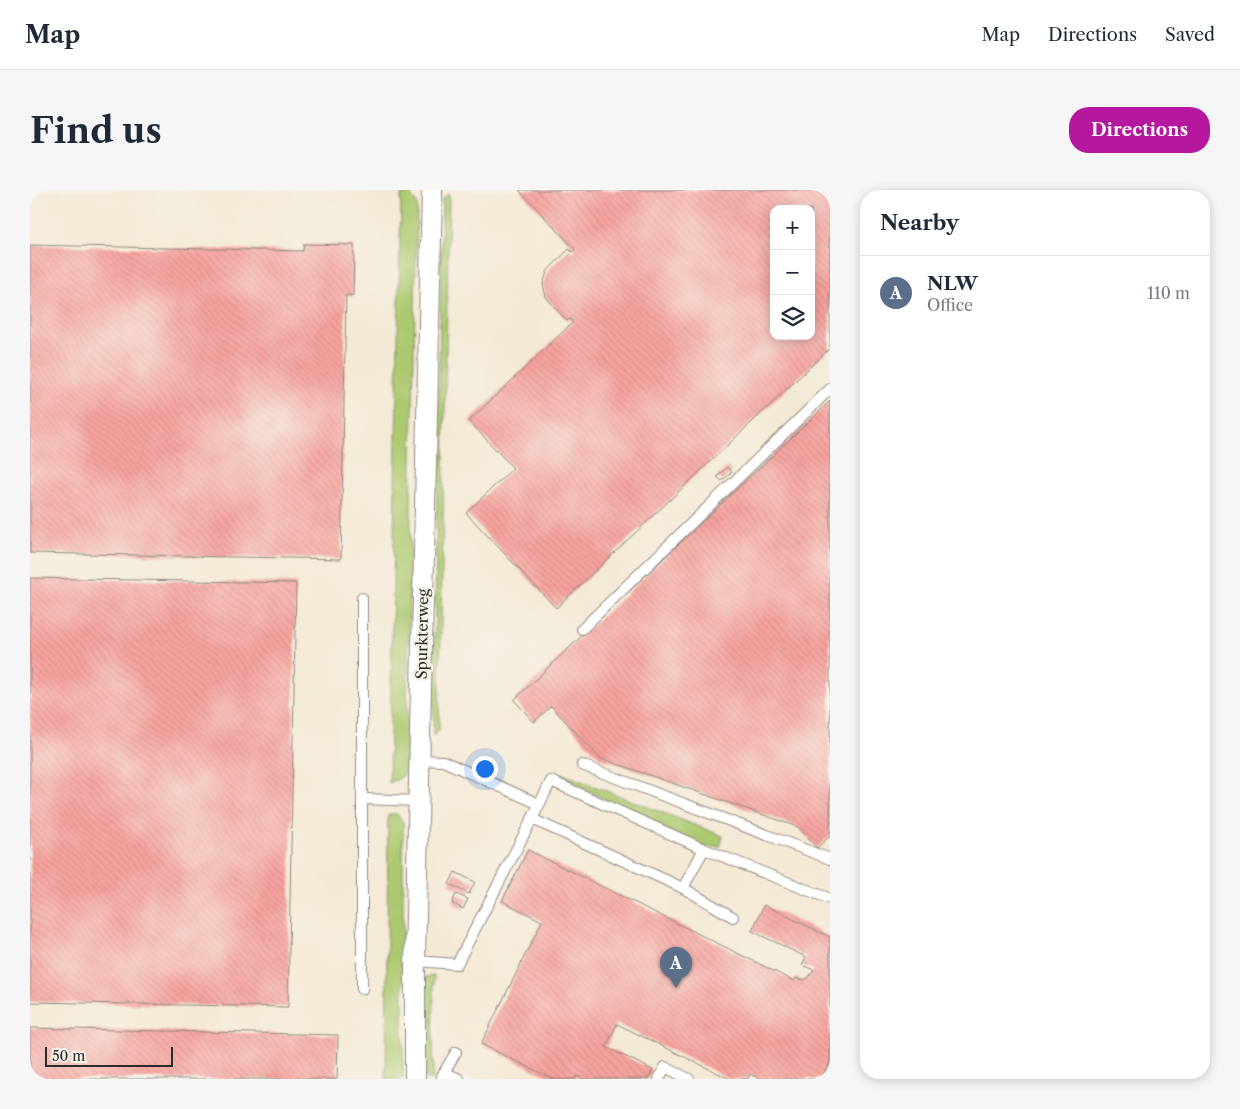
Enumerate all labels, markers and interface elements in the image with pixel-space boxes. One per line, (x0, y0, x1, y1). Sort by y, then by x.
text: Map (25, 20, 80, 49)
text: Map (981, 24, 1020, 46)
text: Directions (1048, 24, 1137, 46)
text: Saved (1165, 24, 1215, 46)
button: Directions (1069, 107, 1210, 153)
text: Find us (30, 109, 162, 152)
map controls (770, 205, 815, 340)
button: + (770, 205, 815, 250)
text: Nearby (880, 210, 959, 235)
button: − (770, 250, 815, 295)
text: NLW (927, 272, 978, 295)
text: A (890, 283, 902, 303)
text: 110 m (1147, 283, 1190, 303)
button: layers (770, 295, 815, 340)
text: Office (927, 295, 973, 315)
street label: Spurkterweg (412, 588, 432, 679)
your location (472, 756, 498, 782)
pin: A (660, 947, 692, 988)
scale bar (45, 1044, 172, 1067)
text: 50 m (52, 1047, 85, 1065)

